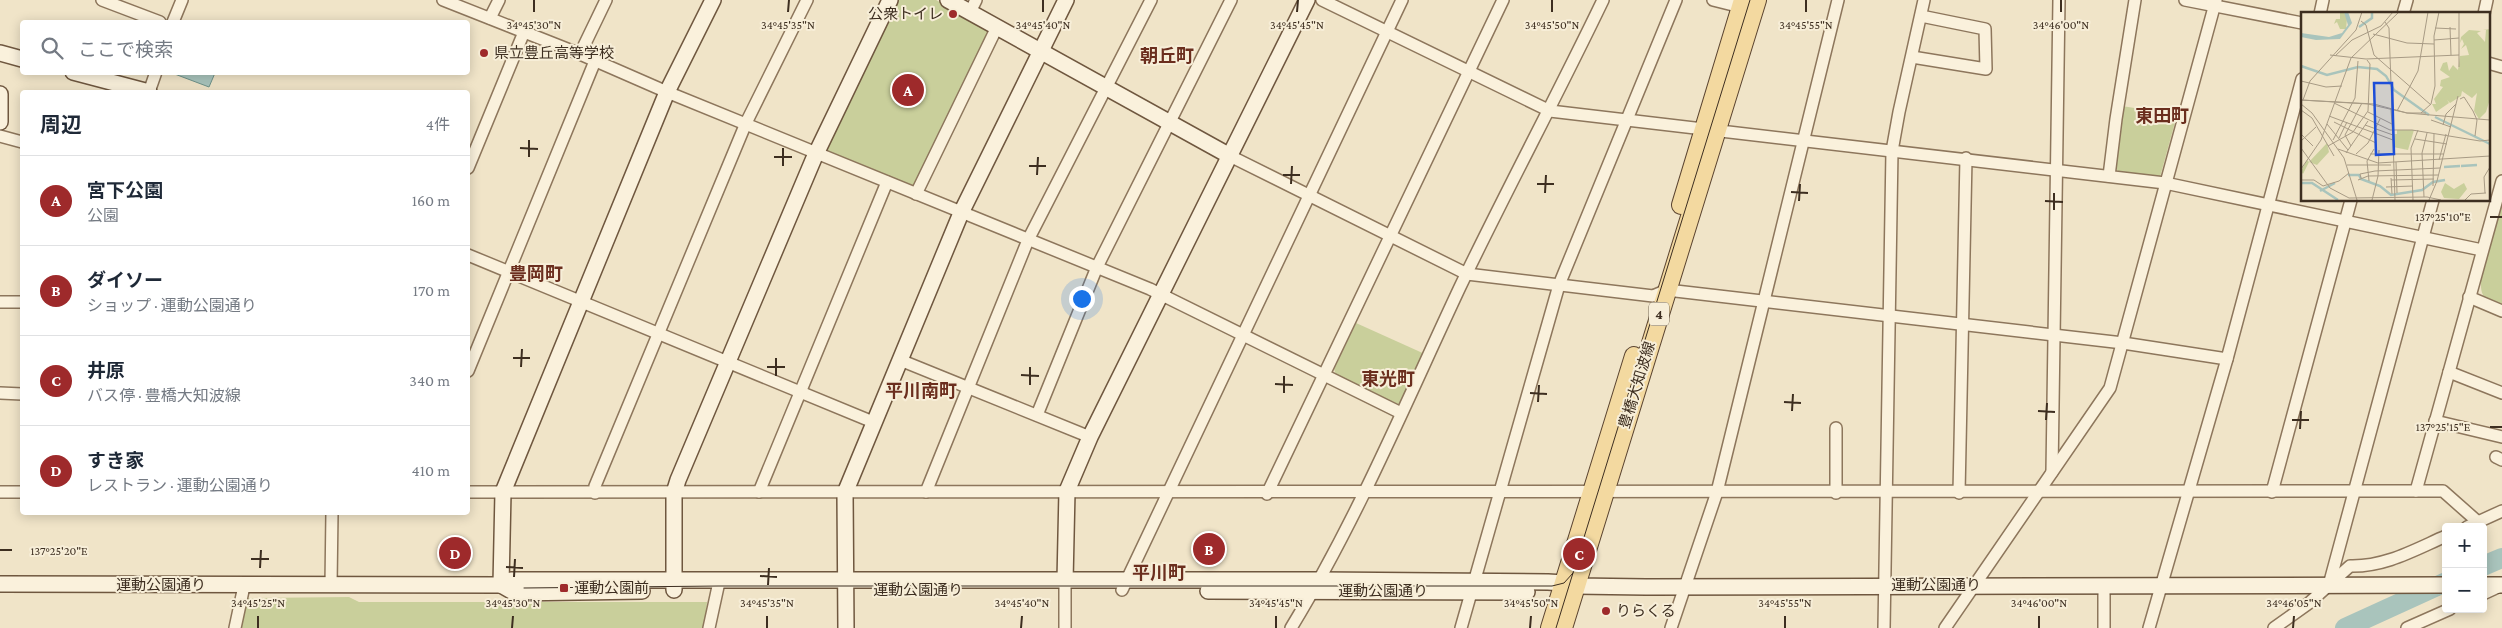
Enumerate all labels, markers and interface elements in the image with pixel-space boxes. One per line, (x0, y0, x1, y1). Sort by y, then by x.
place label: 公衆トイレ (868, 6, 943, 22)
marker: 公衆トイレ (947, 8, 959, 20)
inset map (2301, 12, 2490, 201)
text: 34°45'30"N (507, 18, 562, 32)
text: 34°45'35"N (761, 18, 815, 32)
text: 34°45'40"N (1016, 18, 1071, 32)
text: 34°45'45"N (1270, 18, 1324, 32)
text: 34°45'50"N (1525, 18, 1579, 32)
text: 34°45'55"N (1779, 18, 1833, 32)
text: 34°46'00"N (2033, 18, 2089, 32)
search box (20, 20, 470, 75)
icon: search (38, 34, 66, 62)
text: ここで検索 (78, 39, 173, 60)
place label: 県立豊丘高等学校 (494, 45, 614, 61)
district label: 朝丘町 (1140, 46, 1194, 66)
marker: 県立豊丘高等学校 (478, 47, 490, 59)
pin: A (892, 71, 924, 109)
district label: 東田町 (2135, 106, 2189, 126)
text: 周辺 (40, 113, 82, 137)
text: 4件 (426, 116, 450, 133)
text: 宮下公園 (87, 180, 163, 201)
text: A (51, 192, 61, 209)
text: 160 m (412, 192, 450, 209)
text: 公園 (87, 207, 119, 224)
text: 137°25'10"E (2415, 210, 2471, 224)
district label: 豊岡町 (509, 264, 563, 284)
text: ダイソー (87, 270, 163, 291)
text: B (51, 282, 61, 299)
text: 170 m (413, 282, 450, 299)
your location (1069, 286, 1095, 312)
text: ショップ · 運動公園通り (87, 297, 257, 314)
road number: 4 (1649, 302, 1669, 326)
street label: 豊橋大知波線 (1616, 340, 1658, 430)
text: 井原 (87, 360, 125, 381)
district label: 東光町 (1361, 369, 1415, 389)
text: C (51, 372, 61, 389)
text: 340 m (409, 372, 450, 389)
district label: 平川南町 (885, 381, 957, 401)
text: バス停 · 豊橋大知波線 (87, 387, 241, 404)
text: 137°25'15"E (2416, 420, 2471, 434)
text: すき家 (87, 450, 144, 471)
text: D (50, 462, 62, 479)
text: 410 m (412, 462, 450, 479)
text: レストラン · 運動公園通り (87, 477, 273, 494)
map controls (2442, 523, 2487, 613)
button: + (2442, 523, 2487, 568)
pin: B (1193, 530, 1225, 568)
pin: D (439, 534, 471, 572)
pin: C (1563, 535, 1595, 573)
text: 137°25'20"E (30, 544, 88, 558)
district label: 平川町 (1132, 563, 1186, 583)
button: − (2442, 568, 2487, 613)
street label: 運動公園通り (116, 577, 206, 593)
street label: 運動公園通り (1891, 577, 1981, 593)
place label: 運動公園前 (574, 580, 649, 596)
marker: 運動公園前 (558, 582, 570, 594)
street label: 運動公園通り (873, 582, 963, 598)
street label: 運動公園通り (1338, 583, 1428, 599)
text: 34°45'25"N (231, 596, 285, 610)
text: 34°45'30"N (486, 596, 541, 610)
text: 34°45'35"N (740, 596, 794, 610)
text: 34°45'40"N (995, 596, 1050, 610)
text: 34°45'45"N (1249, 596, 1303, 610)
text: 34°45'50"N (1504, 596, 1558, 610)
text: 34°45'55"N (1758, 596, 1812, 610)
text: 34°46'00"N (2011, 596, 2067, 610)
text: 34°46'05"N (2266, 596, 2322, 610)
place label: りらくる (1616, 603, 1676, 619)
marker: りらくる (1600, 605, 1612, 617)

